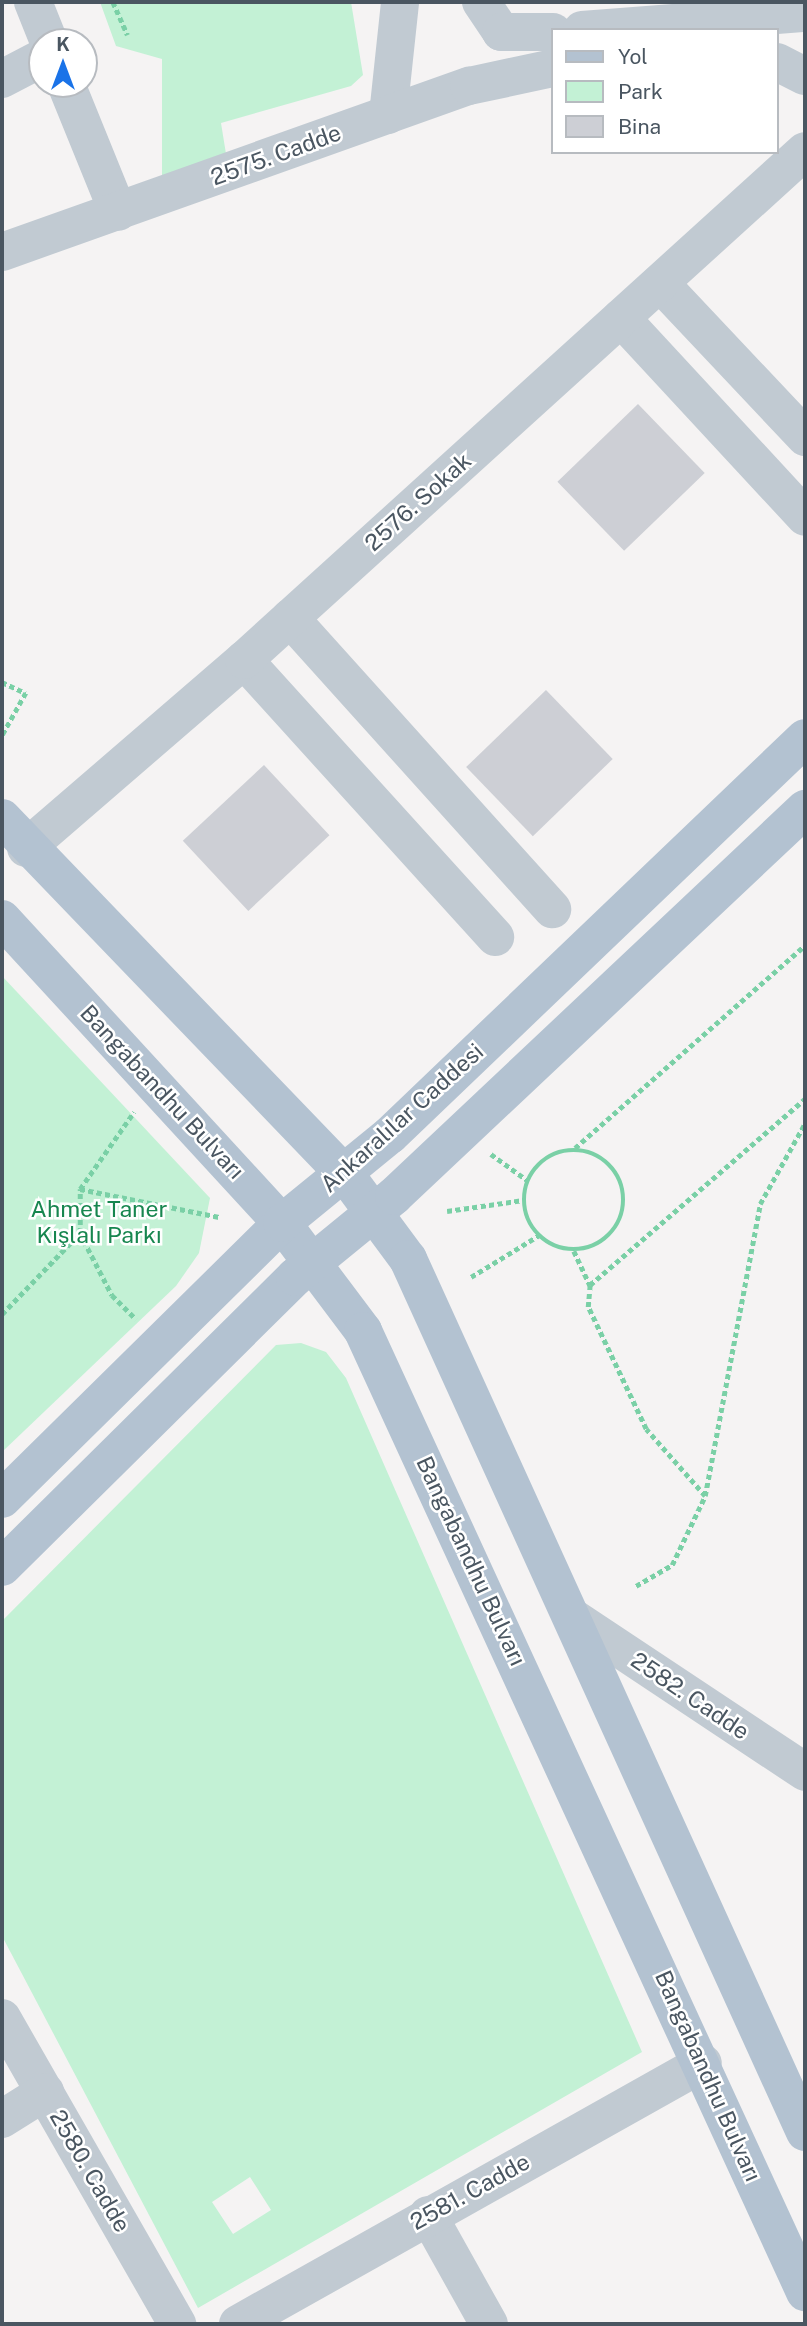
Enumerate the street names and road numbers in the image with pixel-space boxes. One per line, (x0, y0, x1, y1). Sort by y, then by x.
street label: 2575. Cadde (207, 119, 345, 191)
street label: 2576. Sokak (359, 447, 477, 557)
street label: Bangabandhu Bulvarı (74, 999, 250, 1185)
street label: Ankaralılar Caddesi (315, 1038, 489, 1198)
street label: Bangabandhu Bulvarı (410, 1452, 532, 1670)
street label: 2582. Cadde (626, 1646, 754, 1746)
street label: Bangabandhu Bulvarı (649, 1966, 767, 2186)
street label: 2580. Cadde (44, 2105, 136, 2237)
street label: 2581. Cadde (405, 2148, 535, 2236)

